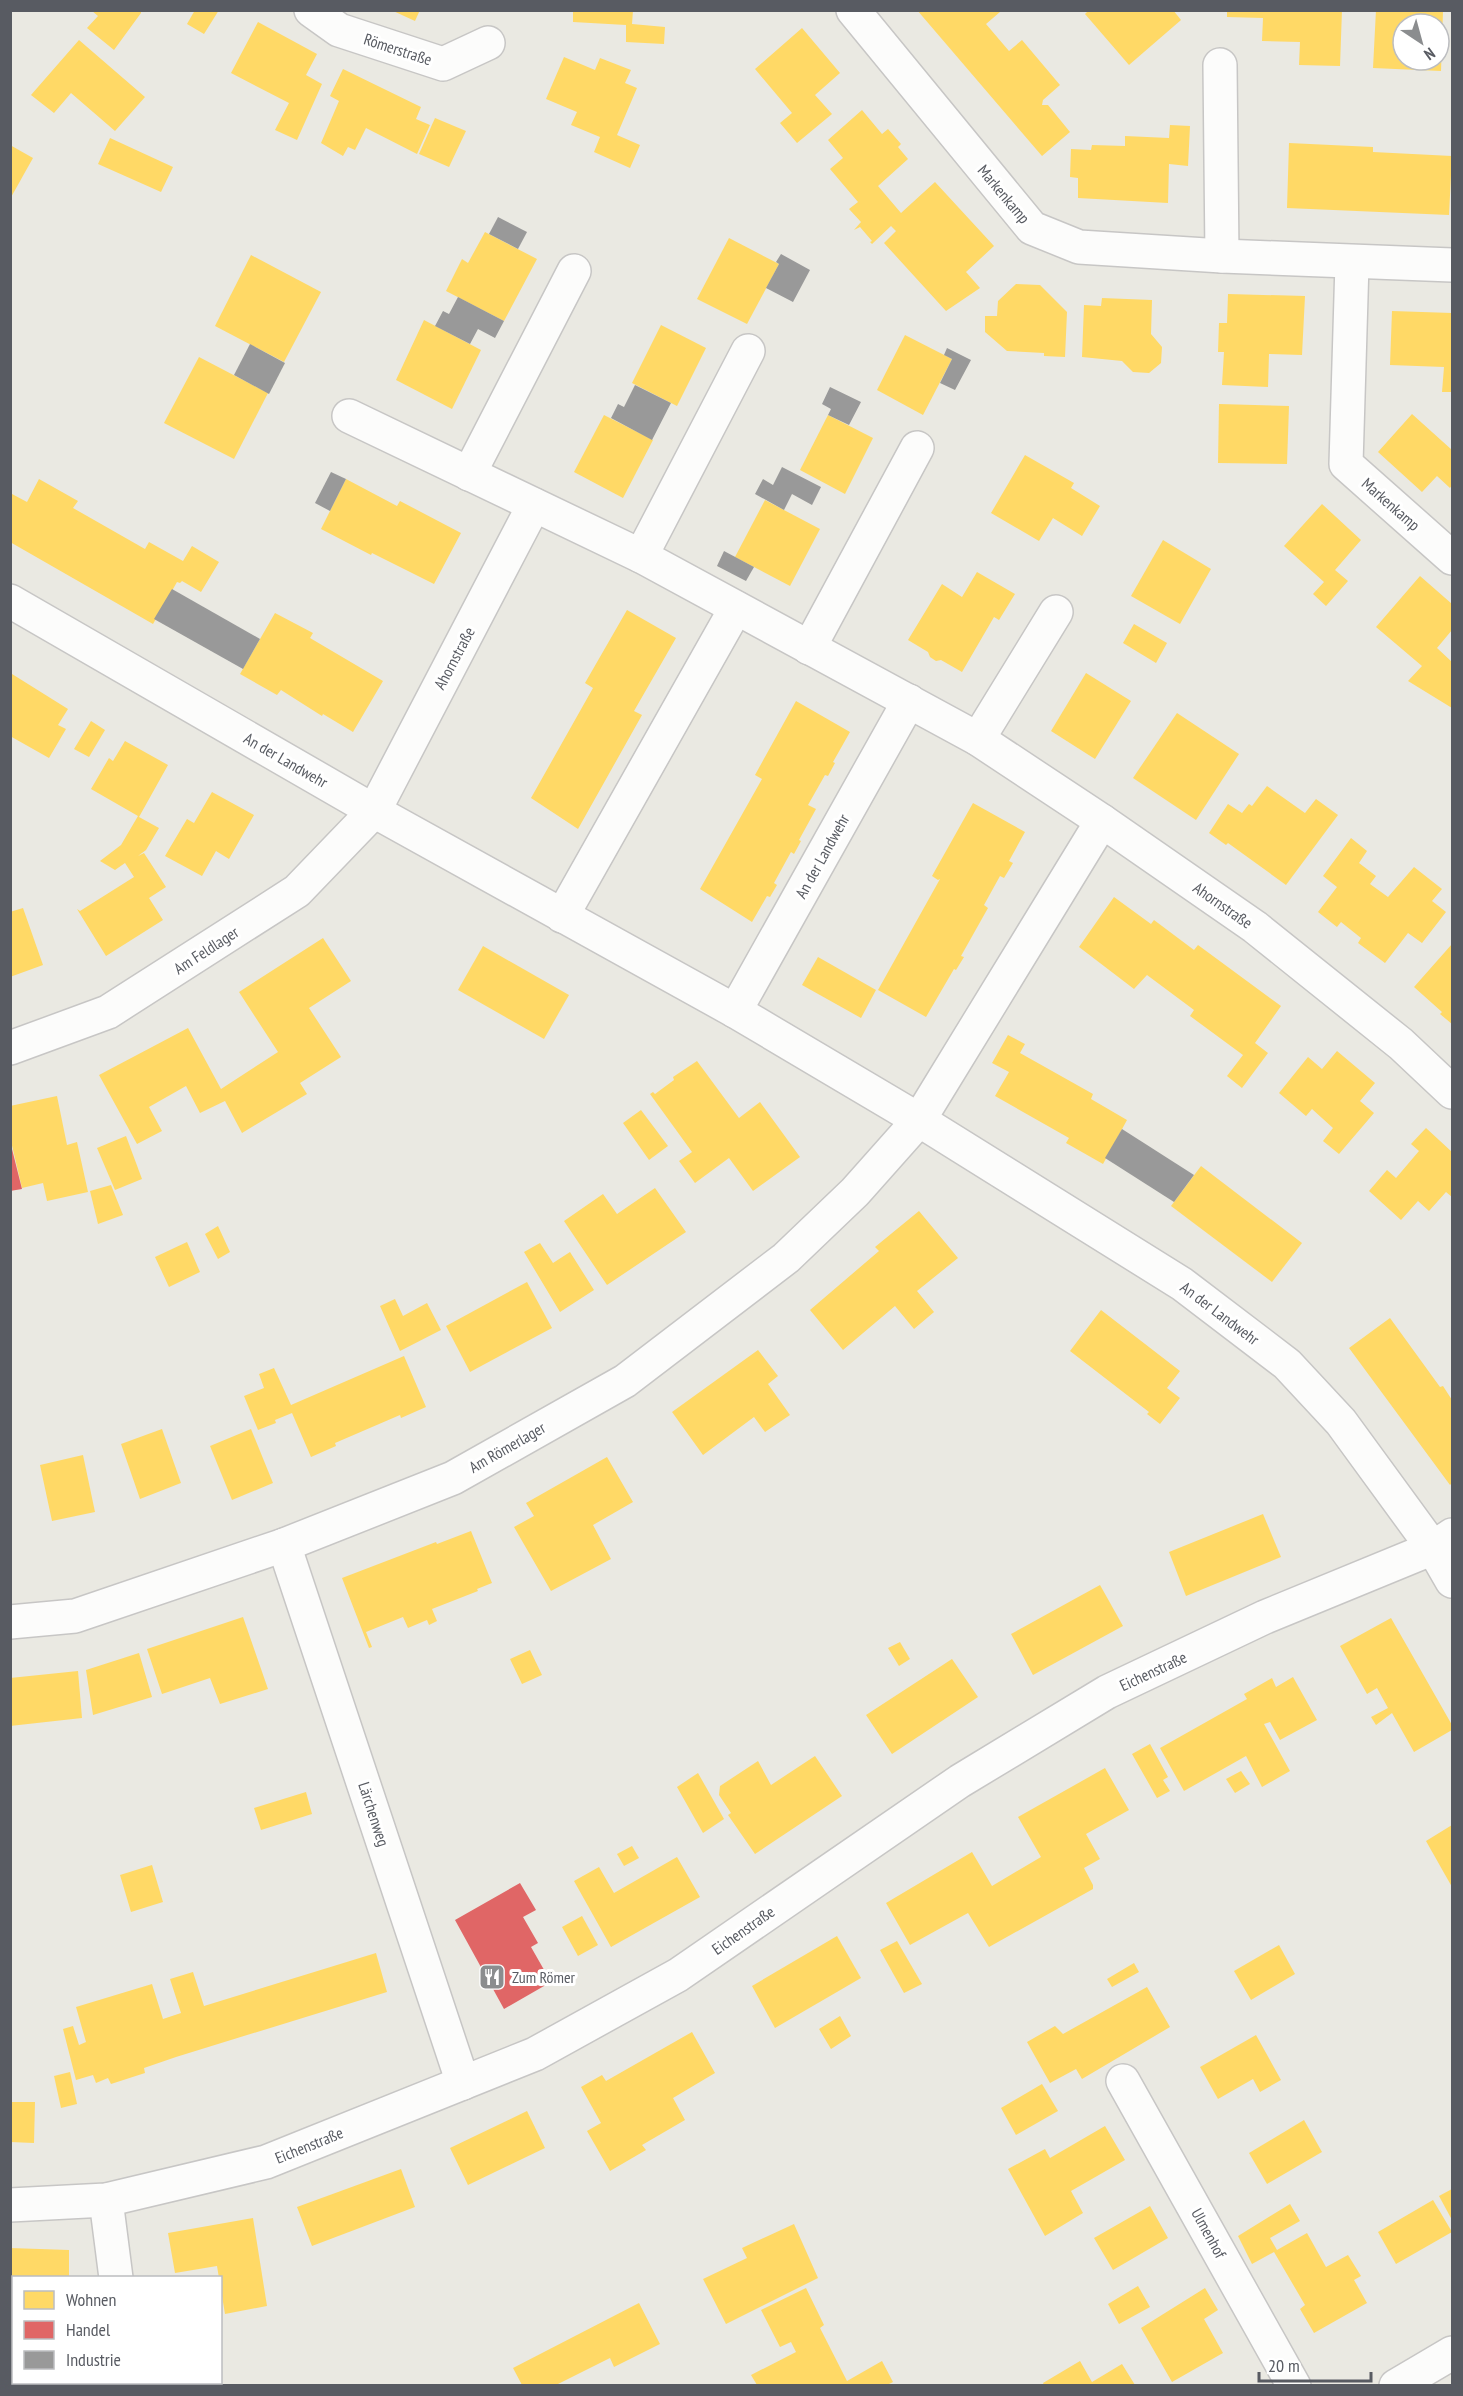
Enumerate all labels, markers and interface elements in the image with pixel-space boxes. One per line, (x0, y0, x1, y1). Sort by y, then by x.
north arrow (1391, 12, 1451, 72)
street label: Römerstraße (361, 29, 435, 69)
text: N (1420, 44, 1439, 65)
street label: Markenkamp (974, 161, 1034, 228)
street label: Markenkamp (1358, 473, 1424, 535)
street label: Ahornstraße (429, 623, 479, 693)
street label: An der Landwehr (241, 728, 332, 792)
street label: An der Landwehr (791, 810, 854, 902)
street label: Ahornstraße (1189, 877, 1257, 933)
street label: Am Feldlager (170, 921, 243, 978)
street label: An der Landwehr (1177, 1277, 1264, 1349)
street label: Am Römerlager (465, 1417, 549, 1477)
street label: Eichenstraße (1116, 1647, 1190, 1695)
street label: Lärchenweg (354, 1779, 394, 1849)
street label: Eichenstraße (708, 1901, 778, 1959)
restaurant icon: Zum Römer (477, 1962, 507, 1992)
place label: Zum Römer (512, 1967, 576, 1987)
street label: Eichenstraße (272, 2122, 346, 2168)
street label: Ulmenhof (1187, 2205, 1231, 2262)
legend (12, 2276, 222, 2384)
text: Wohnen (66, 2288, 116, 2311)
text: Handel (66, 2318, 111, 2341)
scale bar (1259, 2345, 1372, 2383)
text: Industrie (66, 2348, 121, 2371)
text: 20 m (1268, 2354, 1300, 2377)

